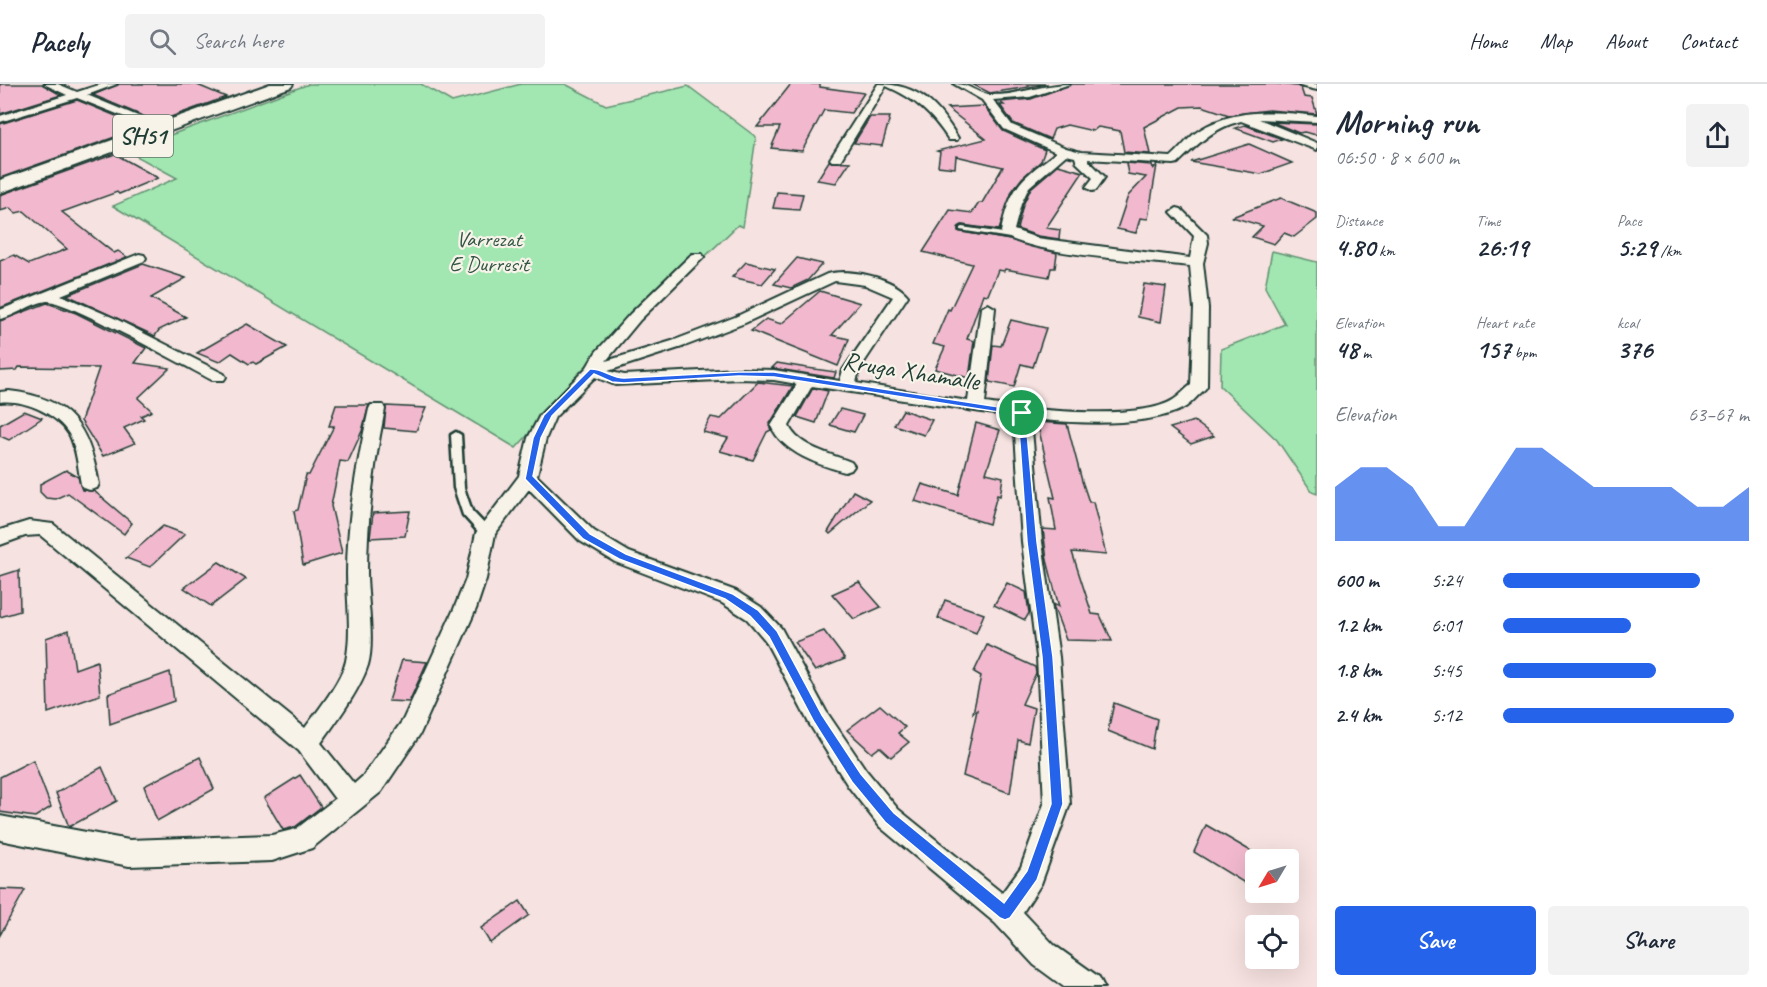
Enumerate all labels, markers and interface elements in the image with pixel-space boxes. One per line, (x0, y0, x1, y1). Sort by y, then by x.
search box (125, 14, 545, 68)
text: Pacely (30, 24, 89, 59)
icon: search (146, 25, 179, 58)
text: Search here (194, 27, 283, 55)
text: Home (1469, 28, 1507, 54)
text: Map (1540, 28, 1572, 54)
text: About (1605, 28, 1647, 54)
text: Contact (1680, 28, 1737, 54)
text: Morning run (1335, 101, 1479, 143)
button: share (1686, 104, 1749, 167)
road number: SH51 (113, 115, 173, 157)
text: 06:50 · 8 × 600 m (1335, 145, 1459, 170)
text: Distance (1335, 211, 1383, 231)
text: Time (1476, 211, 1500, 231)
text: Pace (1617, 211, 1642, 231)
park label: Varrezat E Durresit (449, 225, 532, 278)
text: 4.80 (1335, 231, 1375, 264)
text: 26:19 (1476, 231, 1528, 264)
text: 5:29 (1617, 231, 1657, 264)
text: km (1375, 241, 1395, 261)
text: /km (1657, 241, 1681, 261)
text: Elevation (1335, 313, 1384, 333)
text: Heart rate (1476, 313, 1534, 333)
text: kcal (1617, 313, 1638, 333)
text: 48 (1335, 333, 1358, 366)
text: 157 (1476, 333, 1511, 366)
text: 376 (1617, 333, 1653, 366)
text: m (1358, 343, 1371, 363)
text: bpm (1511, 343, 1536, 363)
street label: Rruga Xhamalle (840, 344, 983, 398)
pin (996, 387, 1047, 438)
icon: arrive (1005, 396, 1038, 429)
text: Elevation (1335, 402, 1397, 427)
text: 63–67 m (1688, 402, 1749, 427)
text: 600 m (1335, 568, 1379, 593)
text: 5:24 (1431, 568, 1462, 593)
text: 1.2 km (1335, 613, 1382, 638)
text: 6:01 (1431, 613, 1462, 638)
text: 1.8 km (1335, 658, 1382, 683)
text: 5:45 (1431, 658, 1462, 683)
text: 2.4 km (1335, 703, 1382, 728)
text: 5:12 (1431, 703, 1462, 728)
north arrow (1245, 849, 1299, 903)
map controls (1245, 849, 1299, 969)
button: Save (1335, 906, 1536, 975)
button: Share (1548, 906, 1749, 975)
button: locate (1245, 915, 1299, 969)

